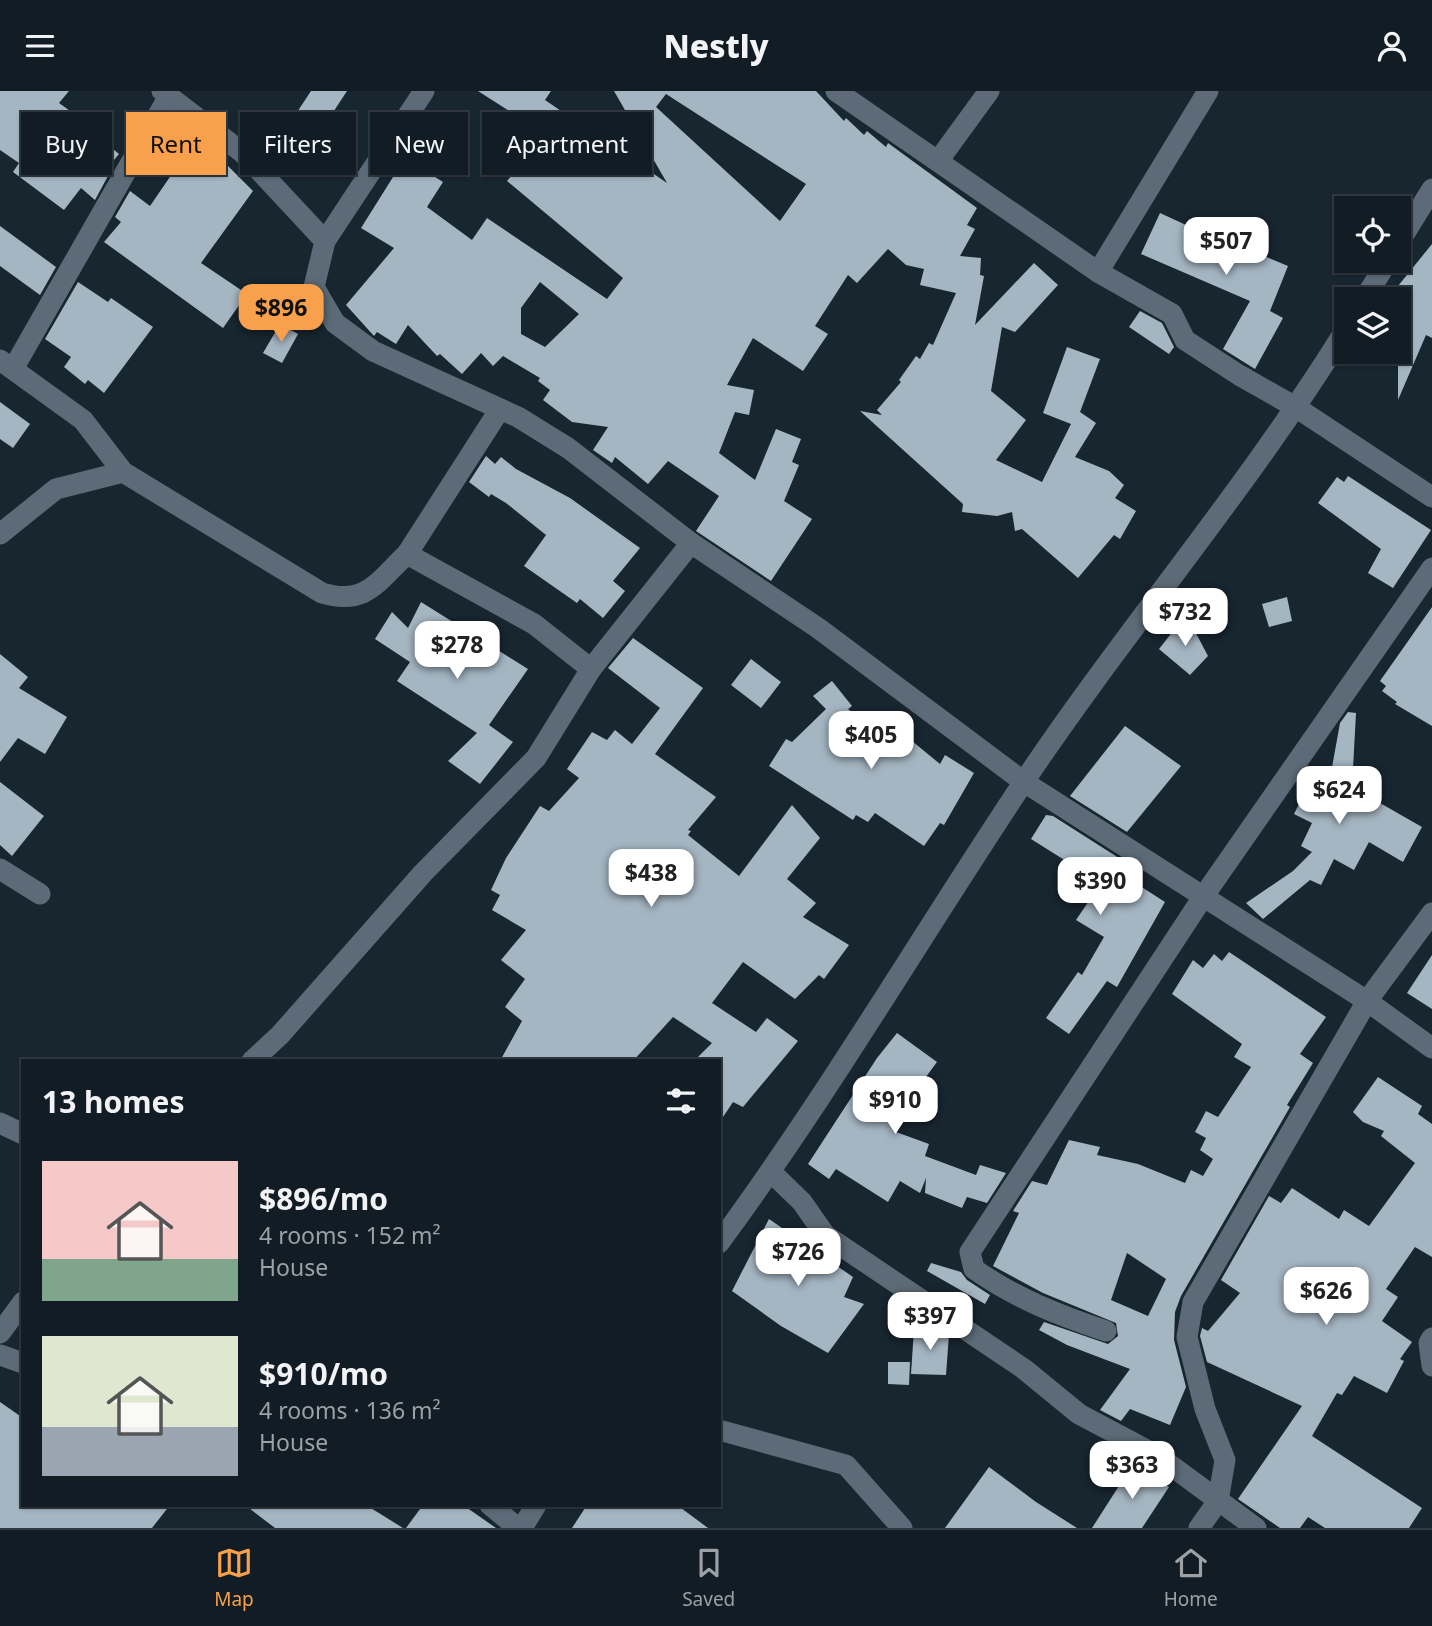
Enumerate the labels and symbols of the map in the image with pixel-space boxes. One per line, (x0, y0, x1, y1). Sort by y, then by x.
pin: $507 (1185, 218, 1267, 277)
pin: $896 (240, 285, 322, 344)
pin: $732 (1144, 589, 1226, 648)
pin: $278 (416, 621, 498, 681)
pin: $405 (830, 711, 912, 771)
pin: $624 (1298, 767, 1380, 826)
pin: $438 (610, 849, 692, 909)
pin: $390 (1059, 857, 1141, 917)
pin: $910 (854, 1077, 936, 1136)
pin: $726 (757, 1229, 839, 1288)
pin: $626 (1285, 1267, 1367, 1327)
pin: $397 (889, 1293, 971, 1352)
pin: $363 (1091, 1441, 1173, 1501)

